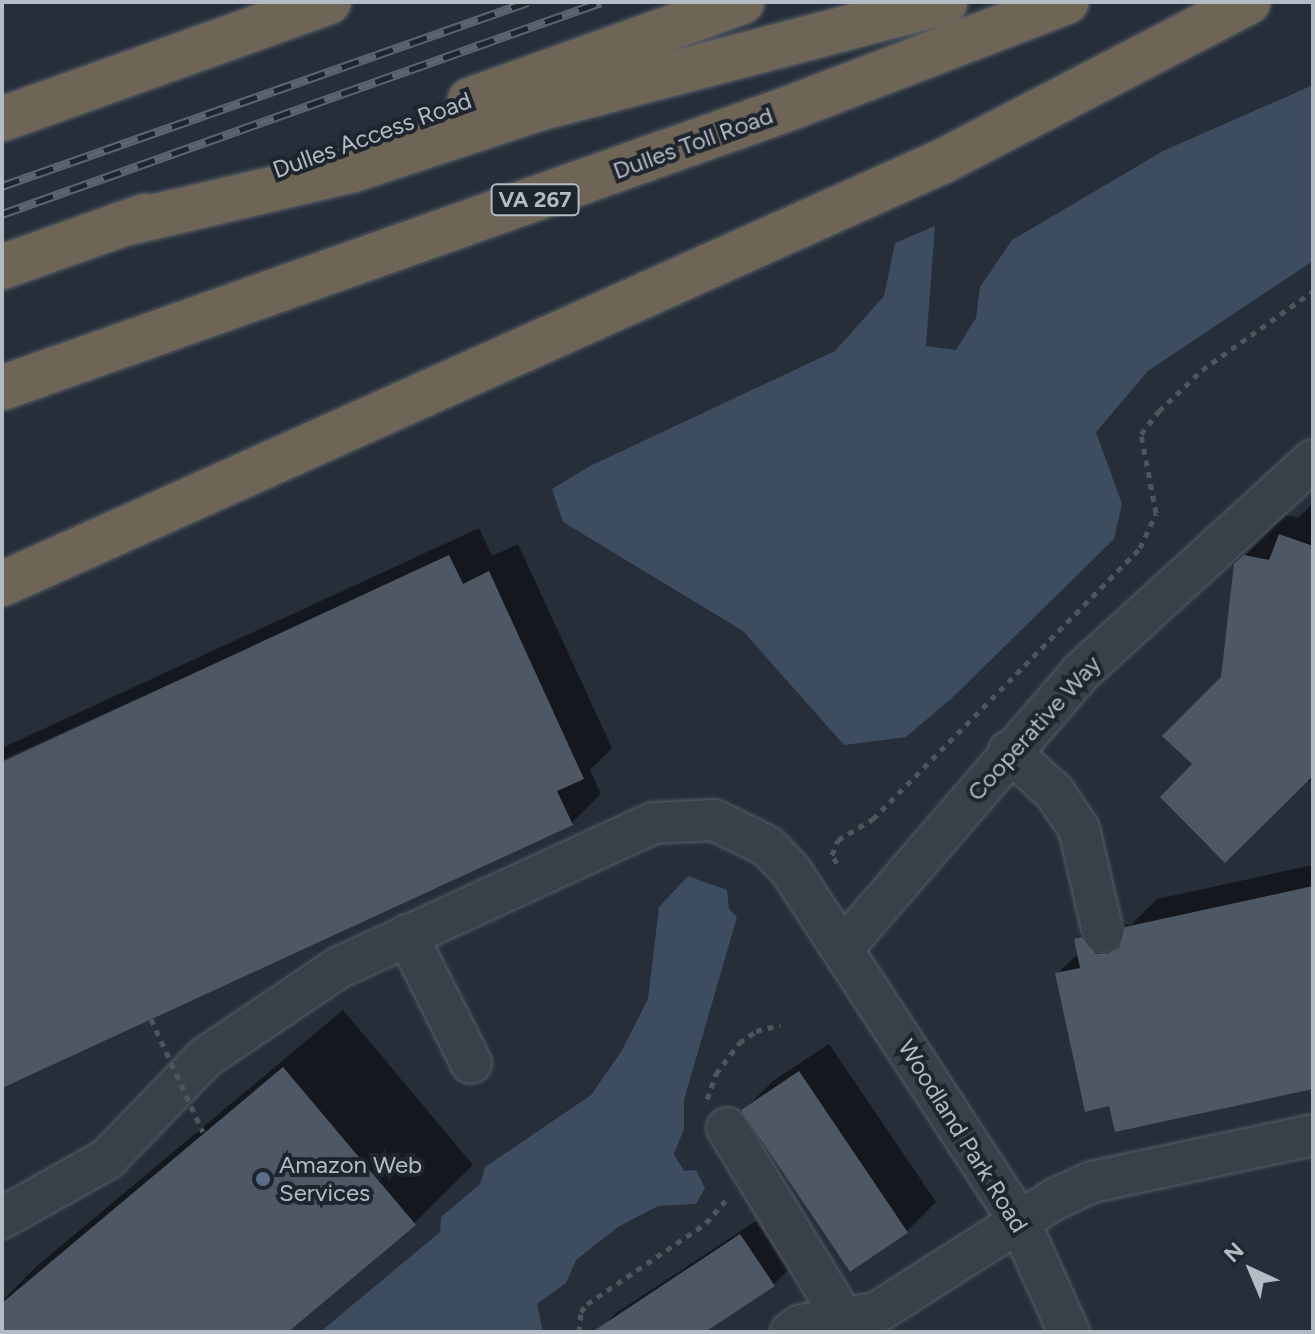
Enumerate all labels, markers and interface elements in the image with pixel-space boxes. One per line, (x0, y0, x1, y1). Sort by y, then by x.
street label: Dulles Access Road (269, 86, 475, 184)
street label: Dulles Toll Road (609, 101, 777, 185)
road number: VA 267 (489, 182, 581, 218)
street label: Cooperative Way (961, 649, 1107, 807)
street label: Woodland Park Road (892, 1034, 1034, 1238)
place label: Amazon Web Services (279, 1151, 422, 1207)
marker: Amazon Web Services (254, 1170, 272, 1188)
north arrow (1211, 1230, 1291, 1310)
text: N (1218, 1237, 1249, 1268)

